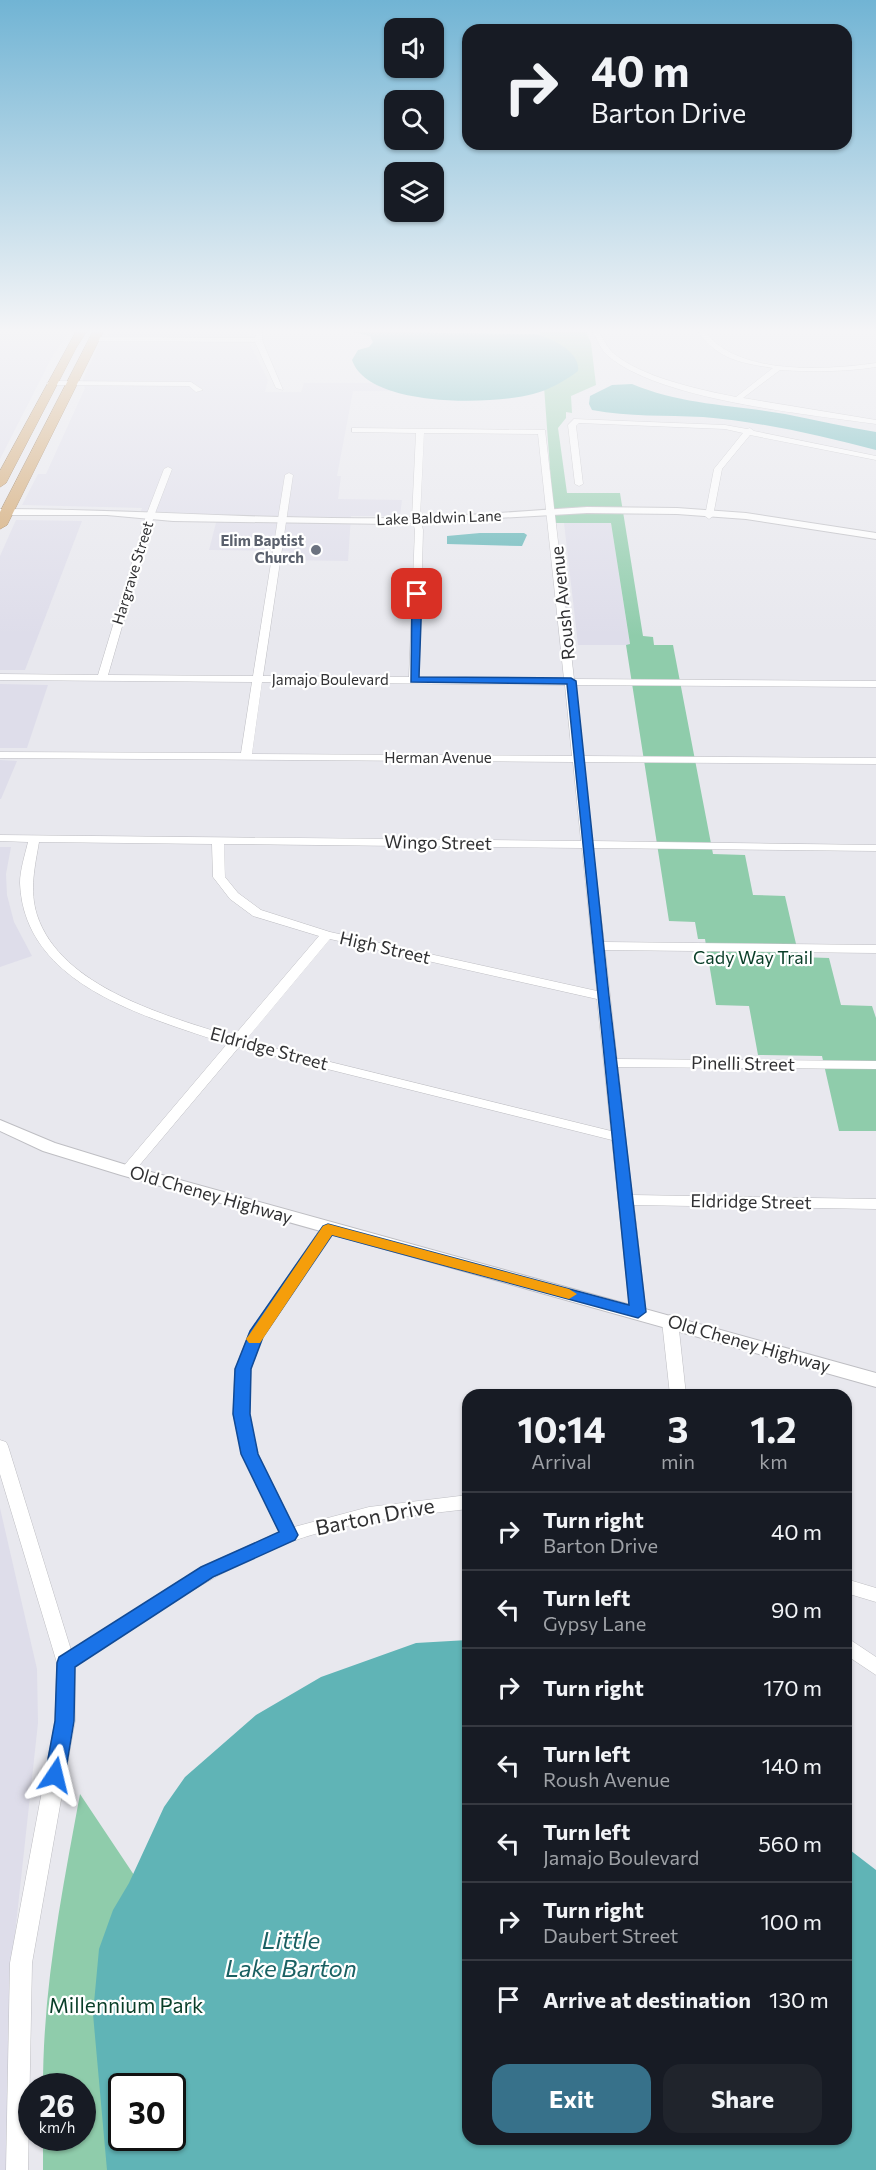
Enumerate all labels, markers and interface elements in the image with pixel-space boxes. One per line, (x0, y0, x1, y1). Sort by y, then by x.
map controls (384, 18, 444, 222)
button: sound (384, 18, 444, 78)
text: 40 m (591, 44, 689, 96)
icon: right (492, 48, 570, 126)
button: search (384, 90, 444, 150)
text: Barton Drive (591, 96, 746, 129)
button: layers (384, 162, 444, 222)
street label: Lake Baldwin Lane (376, 506, 502, 528)
street label: Hargrave Street (108, 519, 156, 627)
place label: Elim Baptist Church (220, 531, 304, 566)
marker: Elim Baptist Church (309, 543, 323, 557)
street label: Roush Avenue (545, 545, 579, 661)
pin (391, 568, 442, 619)
icon: arrive (400, 577, 433, 610)
street label: Jamajo Boulevard (271, 670, 389, 688)
street label: Herman Avenue (384, 748, 492, 766)
street label: Wingo Street (384, 830, 492, 854)
street label: High Street (338, 926, 433, 968)
park label: Cady Way Trail (693, 946, 813, 968)
street label: Eldridge Street (208, 1022, 331, 1074)
street label: Pinelli Street (691, 1051, 795, 1075)
street label: Old Cheney Highway (127, 1160, 295, 1228)
street label: Eldridge Street (690, 1189, 812, 1213)
street label: Old Cheney Highway (665, 1309, 833, 1377)
text: 10:14 (517, 1406, 606, 1450)
text: 3 (667, 1406, 688, 1450)
text: 1.2 (750, 1406, 797, 1450)
text: Arrival (531, 1449, 592, 1473)
text: min (661, 1449, 695, 1473)
text: km (759, 1449, 788, 1473)
street label: Barton Drive (313, 1492, 436, 1539)
text: Turn right (543, 1506, 644, 1533)
icon: right (492, 1515, 525, 1548)
text: 40 m (771, 1518, 822, 1545)
text: Barton Drive (543, 1533, 658, 1557)
text: Turn left (543, 1584, 630, 1611)
icon: left (492, 1593, 525, 1626)
text: 90 m (771, 1596, 822, 1623)
text: Gypsy Lane (543, 1611, 646, 1635)
icon: right (492, 1671, 525, 1704)
text: Turn right (543, 1674, 644, 1701)
text: 170 m (763, 1674, 822, 1701)
text: Turn left (543, 1740, 630, 1767)
position arrow (23, 1743, 87, 1807)
icon: left (492, 1749, 525, 1782)
text: 140 m (762, 1752, 822, 1779)
text: Roush Avenue (543, 1767, 670, 1791)
text: Turn left (543, 1818, 630, 1845)
icon: left (492, 1827, 525, 1860)
text: 560 m (758, 1830, 822, 1857)
text: Jamajo Boulevard (543, 1845, 699, 1869)
text: Turn right (543, 1896, 644, 1923)
icon: right (492, 1905, 525, 1938)
text: 100 m (760, 1908, 822, 1935)
text: Daubert Street (543, 1923, 678, 1947)
water label: Little Lake Barton (225, 1925, 357, 1982)
icon: arrive (492, 1983, 525, 2016)
text: Arrive at destination (543, 1986, 751, 2013)
text: 130 m (769, 1986, 829, 2013)
park label: Millennium Park (49, 1992, 203, 2017)
button: Exit (492, 2064, 651, 2133)
button: Share (663, 2064, 822, 2133)
speed limit sign: 30 (108, 2073, 186, 2151)
text: 26 (39, 2086, 75, 2123)
text: km/h (39, 2118, 75, 2136)

